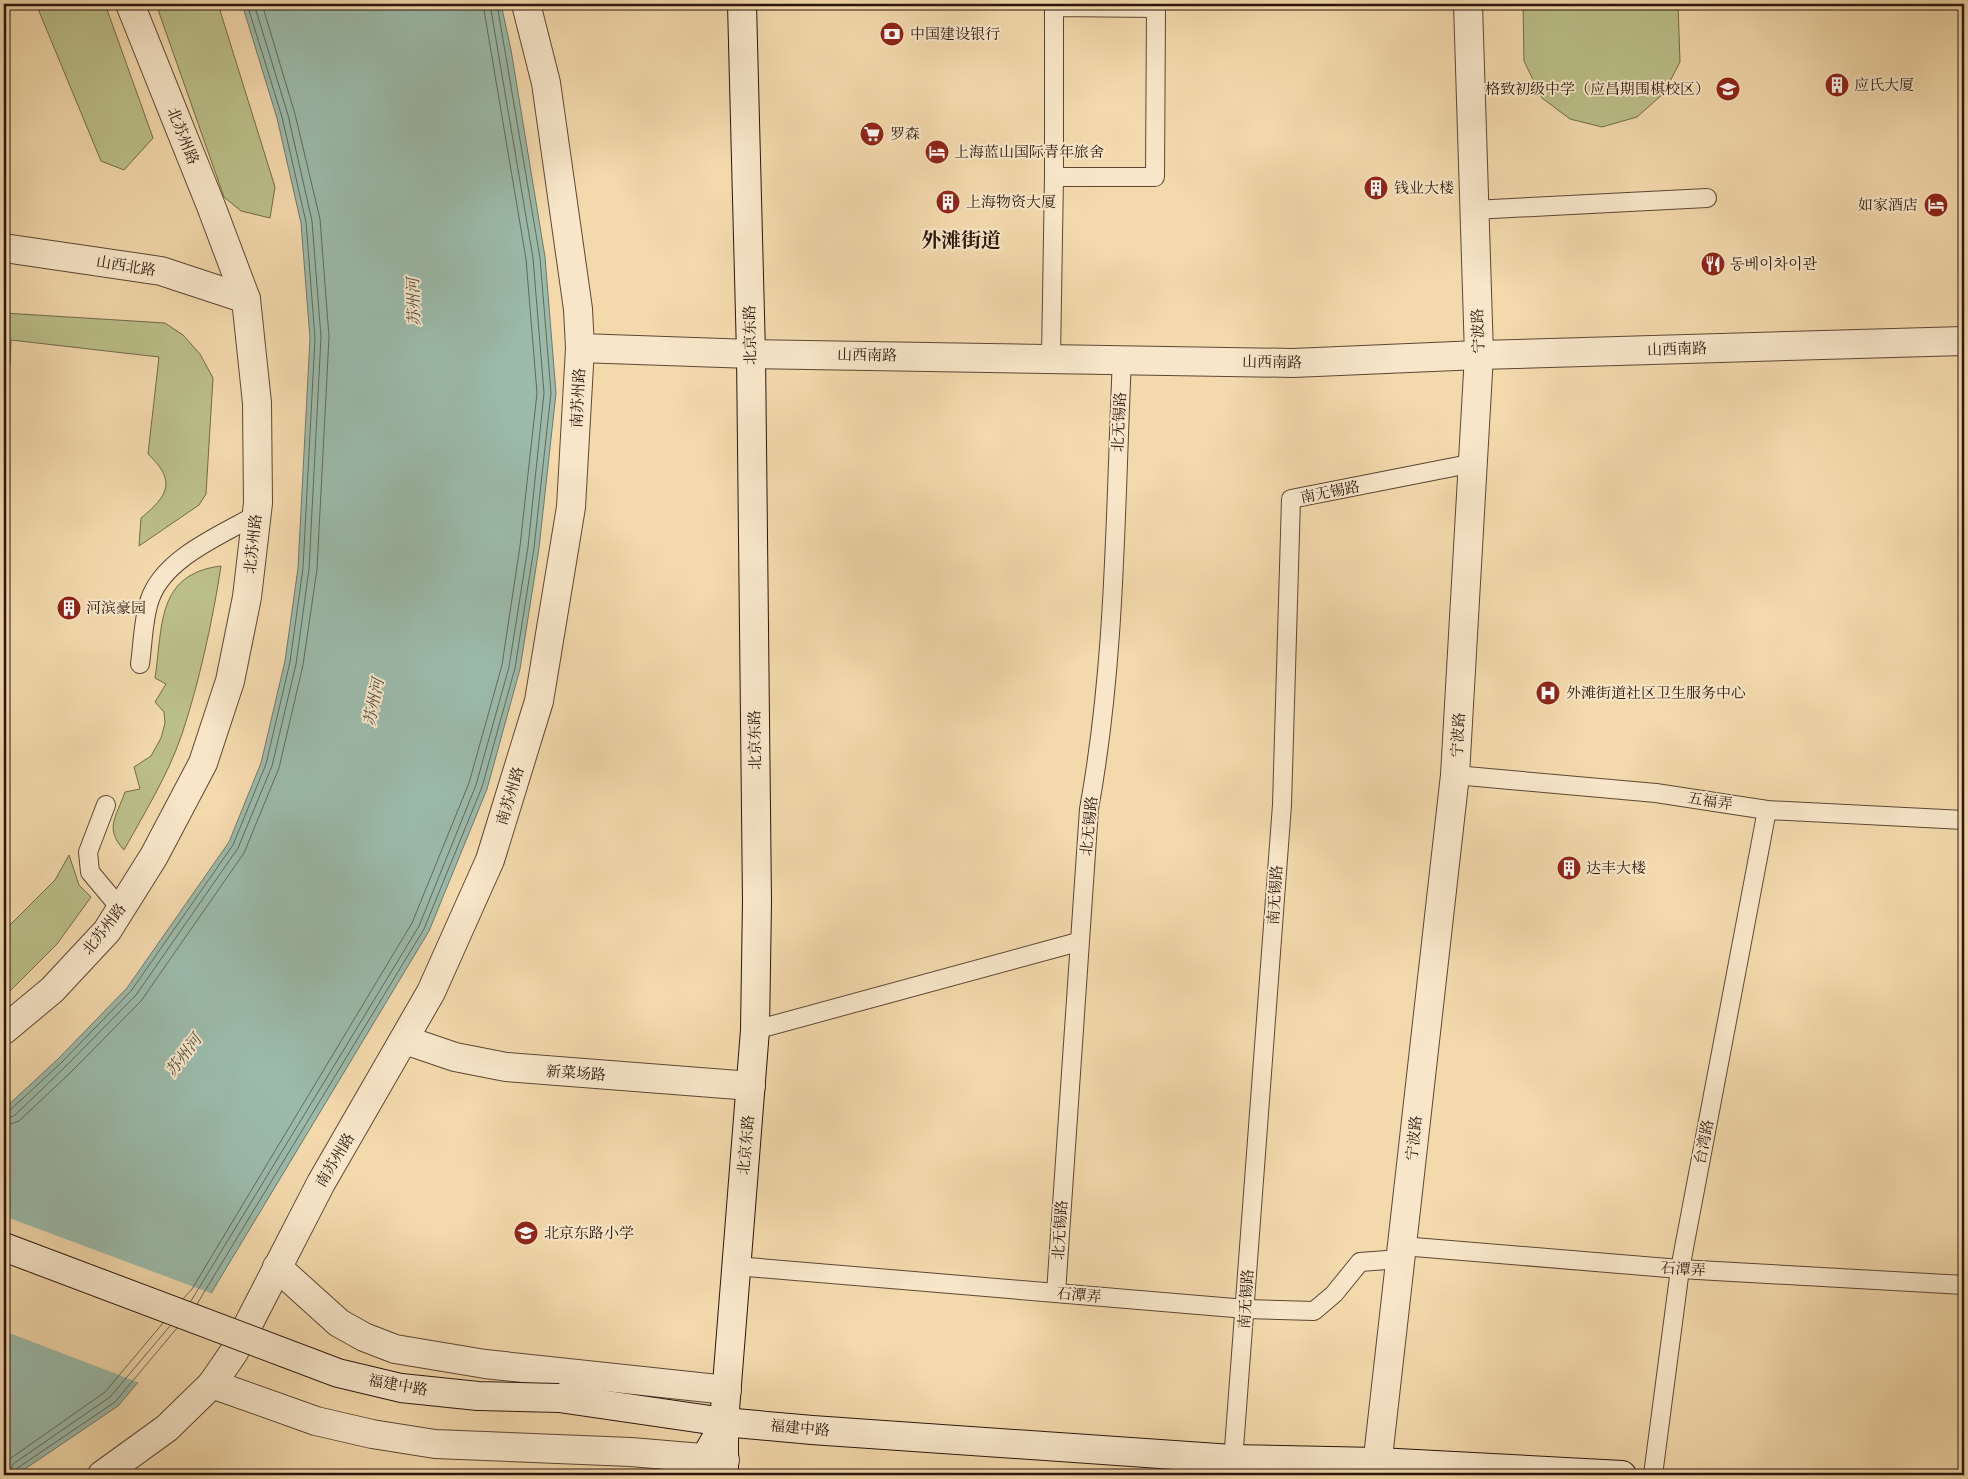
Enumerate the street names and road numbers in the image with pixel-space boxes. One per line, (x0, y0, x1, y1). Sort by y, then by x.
street label: 北苏州路 (163, 105, 203, 167)
street label: 山西北路 (95, 252, 157, 280)
street label: 北京东路 (740, 305, 760, 365)
street label: 宁波路 (1468, 308, 1488, 354)
street label: 山西南路 (1647, 339, 1707, 359)
street label: 山西南路 (837, 345, 897, 365)
street label: 山西南路 (1242, 352, 1302, 372)
street label: 南苏州路 (567, 368, 589, 428)
street label: 北无锡路 (1108, 392, 1130, 452)
street label: 南无锡路 (1299, 477, 1361, 507)
street label: 北苏州路 (241, 513, 265, 575)
street label: 北京东路 (745, 710, 765, 770)
street label: 宁波路 (1448, 712, 1468, 758)
street label: 南苏州路 (493, 765, 527, 827)
street label: 五福弄 (1686, 789, 1734, 813)
street label: 北无锡路 (1077, 795, 1101, 857)
street label: 南无锡路 (1264, 864, 1286, 926)
street label: 北苏州路 (78, 900, 130, 958)
street label: 新菜场路 (545, 1062, 607, 1084)
street label: 北京东路 (734, 1114, 758, 1176)
street label: 宁波路 (1403, 1115, 1425, 1161)
street label: 台湾路 (1691, 1118, 1717, 1166)
street label: 南苏州路 (312, 1130, 358, 1190)
street label: 北无锡路 (1049, 1199, 1071, 1261)
street label: 石潭弄 (1660, 1258, 1706, 1280)
street label: 南无锡路 (1235, 1268, 1257, 1330)
street label: 石潭弄 (1056, 1284, 1102, 1306)
street label: 福建中路 (367, 1371, 429, 1399)
street label: 福建中路 (769, 1416, 831, 1440)

